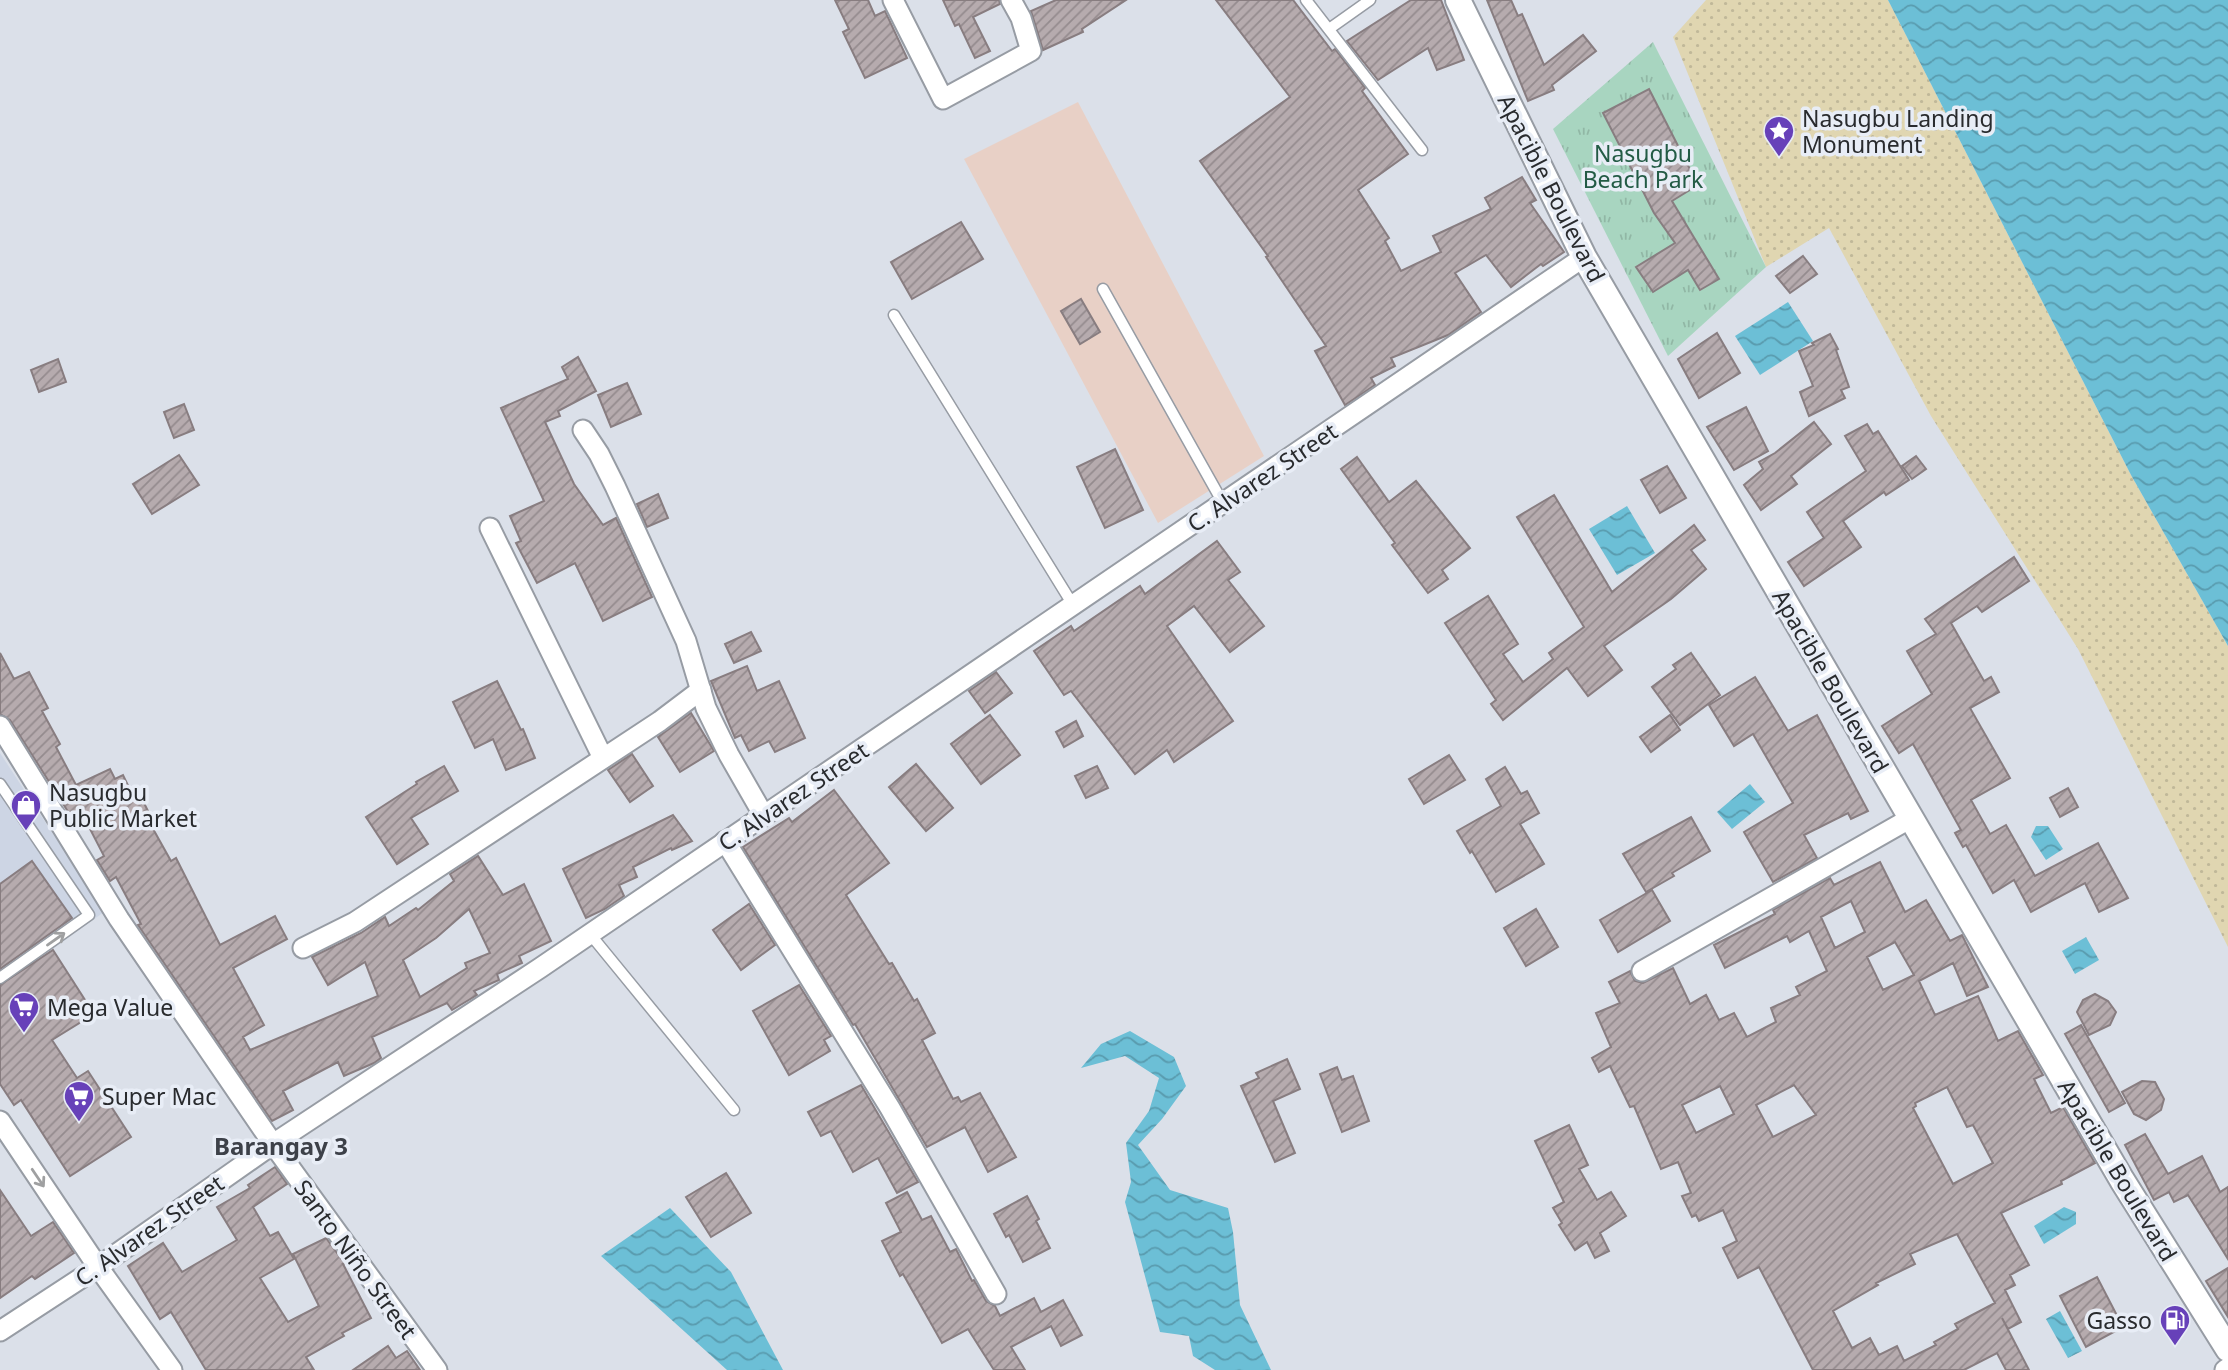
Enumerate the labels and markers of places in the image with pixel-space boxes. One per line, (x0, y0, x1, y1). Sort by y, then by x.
place label: Nasugbu Landing Monument (1802, 102, 1994, 160)
place icon: Nasugbu Landing Monument (1762, 114, 1796, 158)
place label: Nasugbu Public Market (49, 776, 197, 834)
shop icon: Nasugbu Public Market (9, 788, 43, 832)
supermarket icon: Mega Value (7, 990, 41, 1034)
place label: Mega Value (47, 991, 173, 1023)
supermarket icon: Super Mac (62, 1079, 96, 1123)
place label: Super Mac (102, 1080, 216, 1112)
fuel station icon: Gasso (2158, 1303, 2192, 1347)
place label: Gasso (2086, 1304, 2152, 1336)

